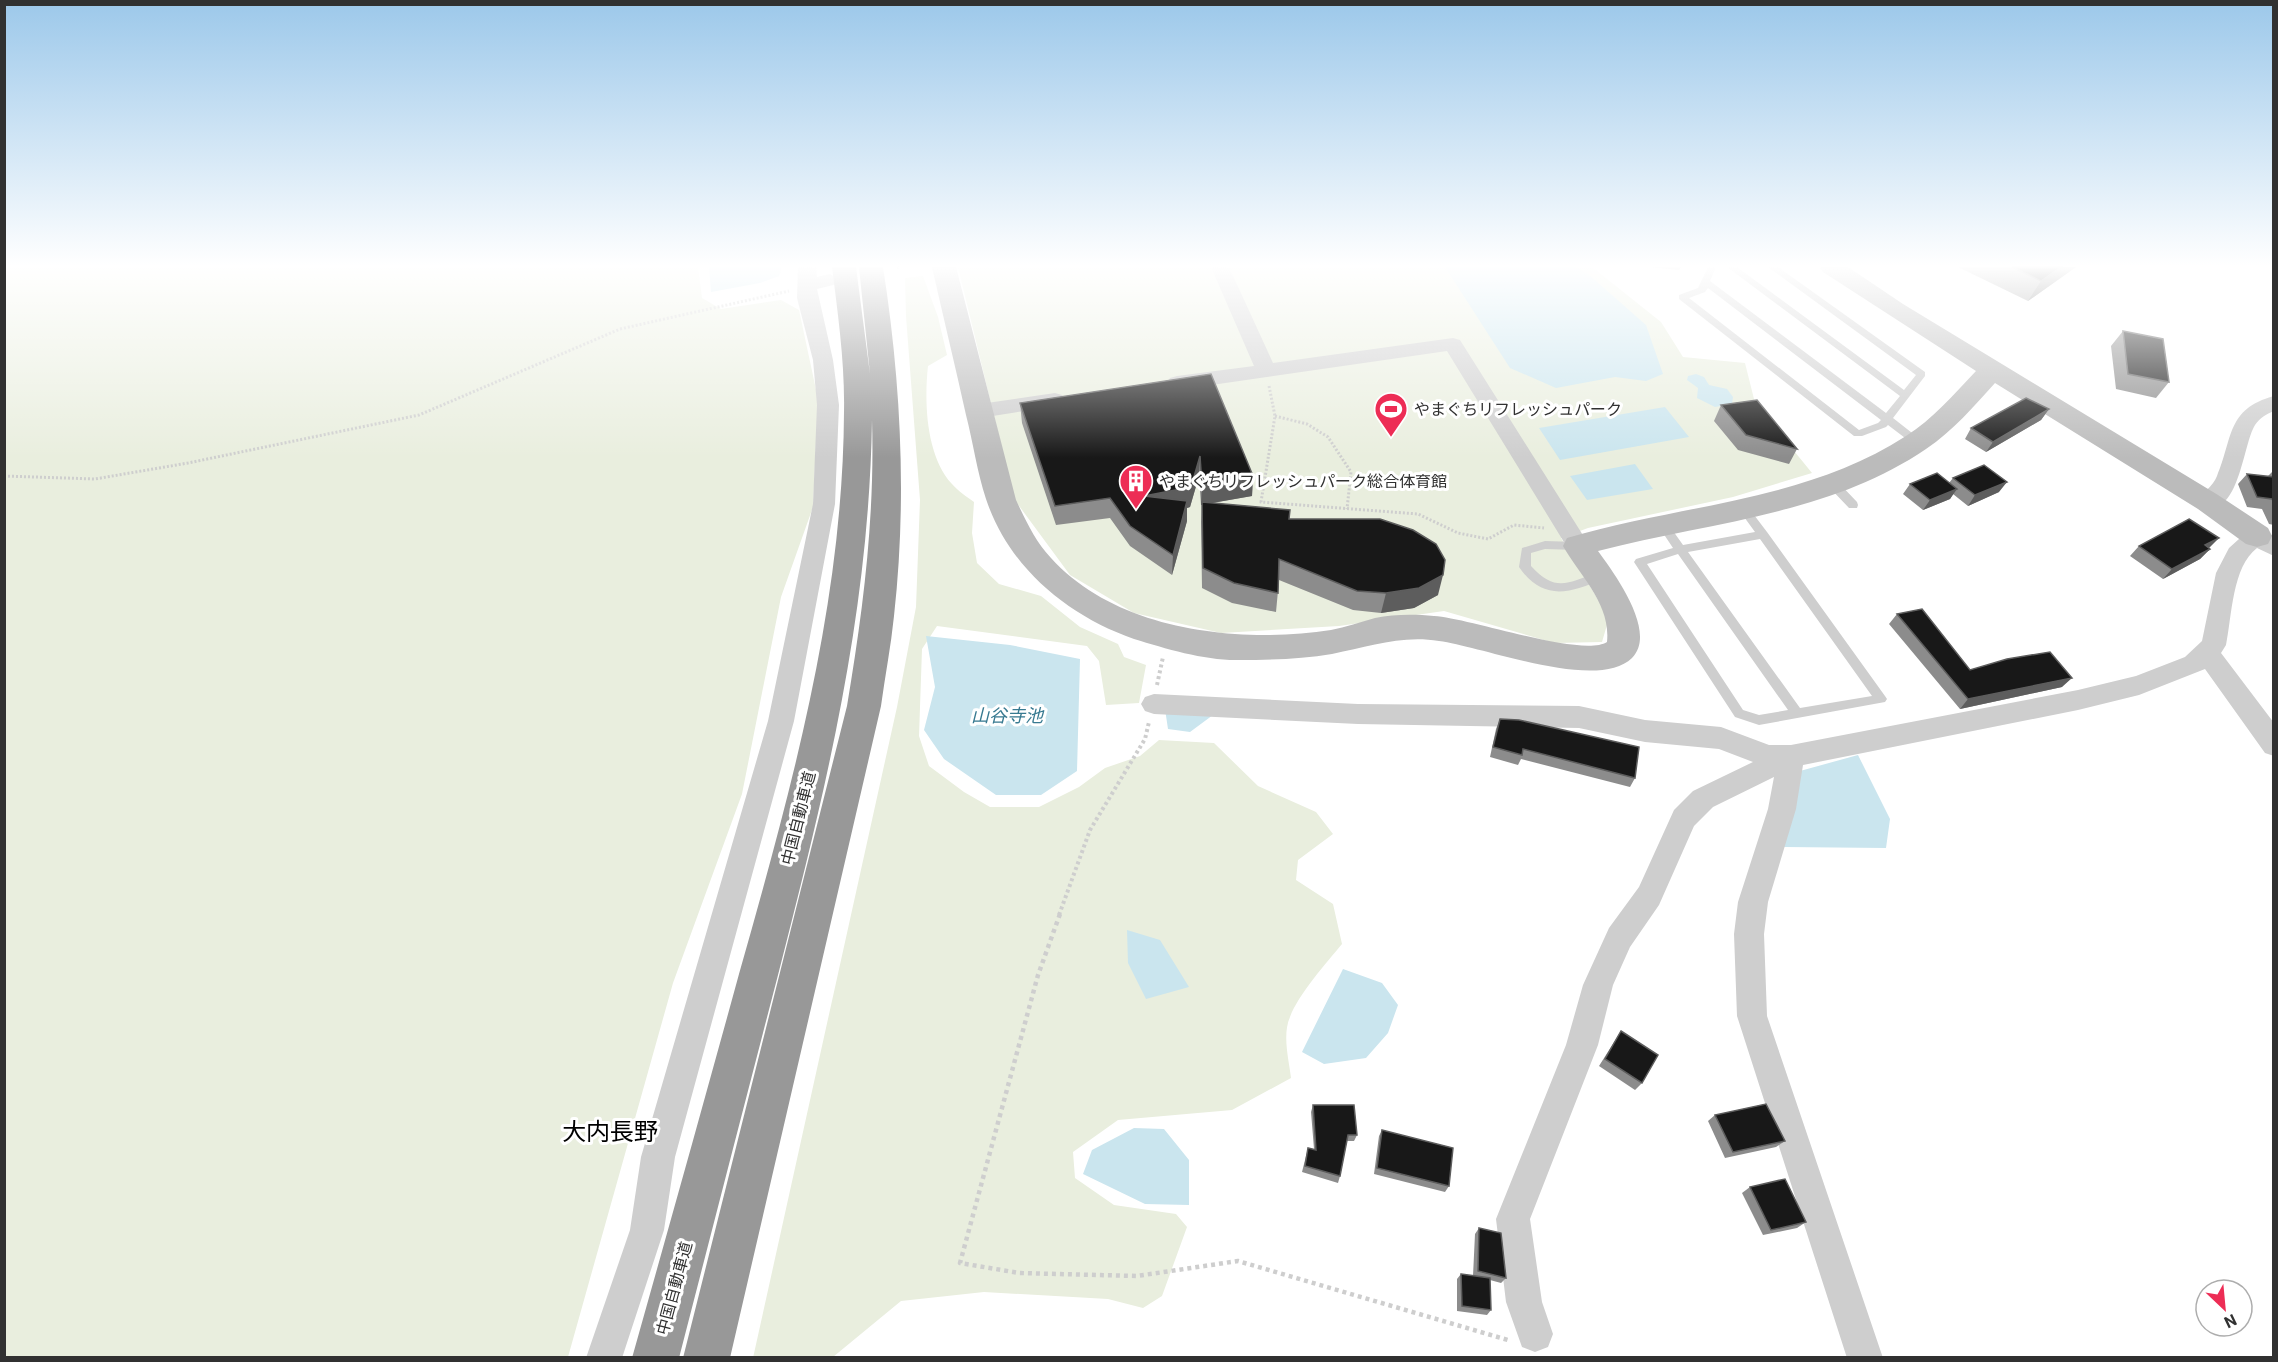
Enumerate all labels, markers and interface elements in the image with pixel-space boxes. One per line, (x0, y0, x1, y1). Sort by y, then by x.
sports icon: やまぐちリフレッシュパーク (1373, 391, 1409, 438)
place label: やまぐちリフレッシュパーク (1414, 400, 1622, 419)
building icon: やまぐちリフレッシュパーク総合体育館 (1118, 463, 1154, 510)
place label: やまぐちリフレッシュパーク総合体育館 (1159, 472, 1447, 491)
water label: 山谷寺池 (971, 705, 1045, 726)
street label: 中国自動車道 (778, 769, 819, 867)
district label: 大内長野 (562, 1118, 658, 1146)
street label: 中国自動車道 (653, 1239, 696, 1337)
north arrow (2194, 1278, 2254, 1338)
text: N (2221, 1310, 2240, 1332)

